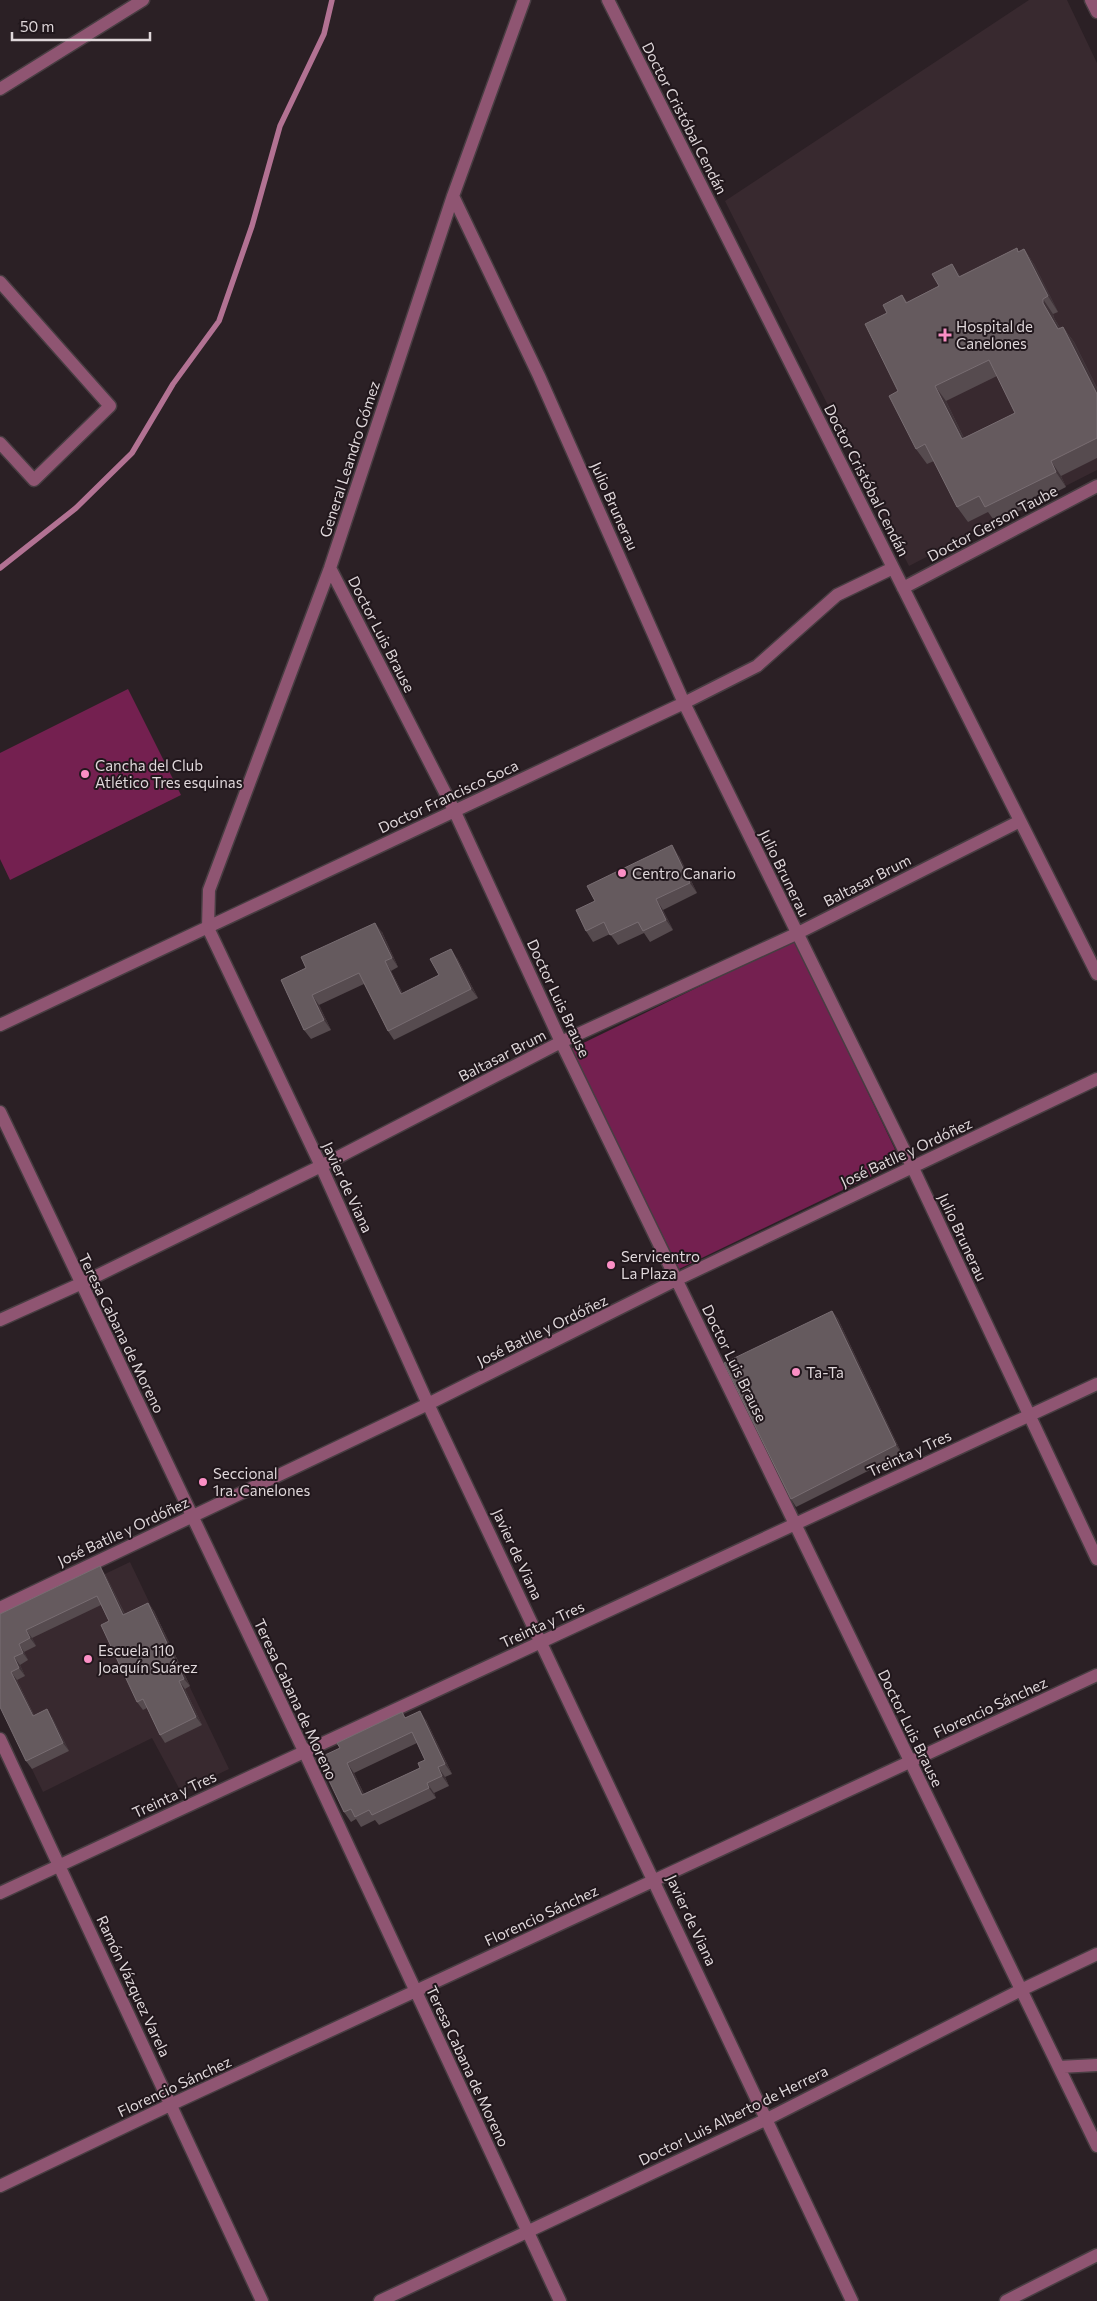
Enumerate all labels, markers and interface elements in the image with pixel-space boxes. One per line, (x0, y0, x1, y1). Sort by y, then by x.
scale bar (12, 10, 150, 42)
text: 50 m (20, 17, 54, 35)
street label: Doctor Cristóbal Cendán (639, 39, 731, 197)
place label: Hospital de Canelones (956, 317, 1033, 352)
marker: Hospital de Canelones (938, 328, 952, 342)
street label: General Leandro Gómez (315, 379, 383, 539)
street label: Doctor Cristóbal Cendán (821, 401, 913, 559)
street label: Julio Brunerau (587, 459, 643, 553)
street label: Doctor Gerson Taube (924, 481, 1060, 565)
street label: Doctor Luis Brause (345, 573, 419, 695)
place label: Cancha del Club Atlético Tres esquinas (95, 756, 243, 791)
street label: Doctor Francisco Soca (375, 756, 521, 836)
marker: Cancha del Club Atlético Tres esquinas (79, 768, 91, 780)
street label: Julio Brunerau (756, 826, 814, 920)
street label: Baltasar Brum (820, 850, 914, 910)
place label: Centro Canario (632, 864, 736, 882)
marker: Centro Canario (616, 867, 628, 879)
street label: Doctor Luis Brause (524, 936, 594, 1060)
street label: Baltasar Brum (455, 1025, 549, 1085)
street label: José Batlle y Ordóñez (837, 1114, 975, 1190)
street label: Javier de Viana (319, 1139, 377, 1235)
street label: Julio Brunerau (935, 1190, 991, 1284)
place label: Servicentro La Plaza (621, 1247, 700, 1282)
street label: Teresa Cabana de Moreno (75, 1250, 169, 1416)
marker: Servicentro La Plaza (605, 1259, 617, 1271)
street label: José Batlle y Ordóñez (474, 1291, 610, 1369)
street label: Doctor Luis Brause (699, 1301, 771, 1425)
place label: Ta-Ta (806, 1363, 844, 1381)
marker: Ta-Ta (790, 1366, 802, 1378)
street label: Treinta y Tres (864, 1426, 954, 1480)
place label: Seccional 1ra. Canelones (213, 1464, 310, 1499)
marker: Seccional 1ra. Canelones (197, 1476, 209, 1488)
street label: José Batlle y Ordóñez (54, 1493, 192, 1569)
street label: Javier de Viana (489, 1506, 547, 1602)
street label: Treinta y Tres (497, 1597, 587, 1651)
street label: Teresa Cabana de Moreno (251, 1616, 341, 1782)
place label: Escuela 110 Joaquín Suárez (98, 1641, 198, 1676)
marker: Escuela 110 Joaquín Suárez (82, 1653, 94, 1665)
street label: Doctor Luis Brause (875, 1666, 947, 1790)
street label: Florencio Sánchez (930, 1673, 1050, 1741)
street label: Treinta y Tres (129, 1767, 219, 1821)
street label: Javier de Viana (663, 1872, 721, 1968)
street label: Florencio Sánchez (481, 1881, 601, 1949)
street label: Ramón Vázquez Varela (93, 1912, 175, 2060)
street label: Teresa Cabana de Moreno (423, 1983, 513, 2149)
street label: Florencio Sánchez (114, 2052, 234, 2120)
street label: Doctor Luis Alberto de Herrera (635, 2061, 831, 2169)

